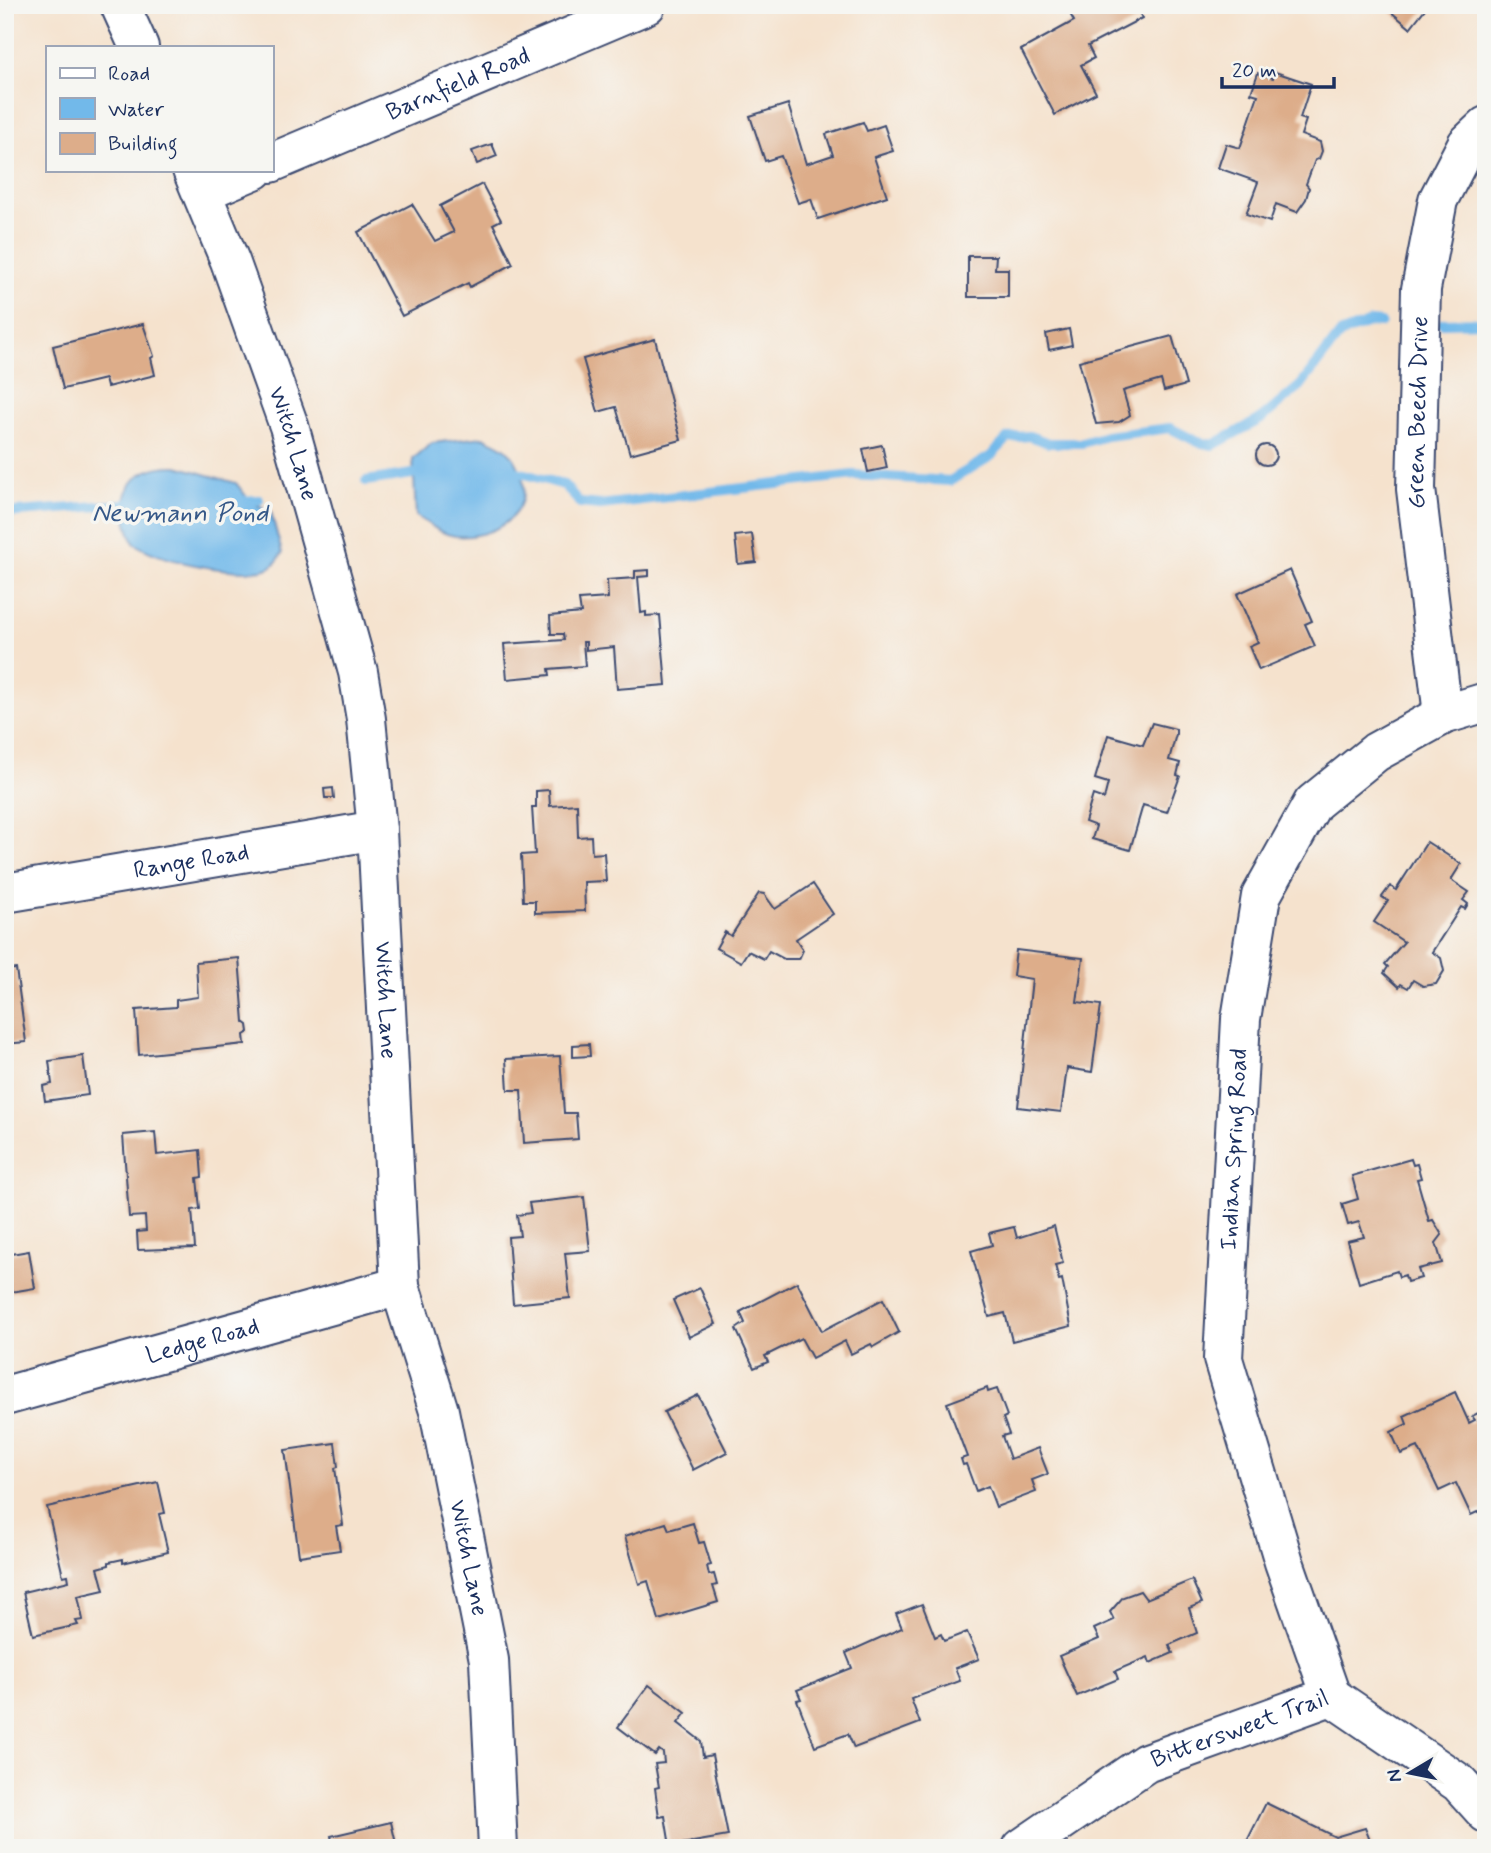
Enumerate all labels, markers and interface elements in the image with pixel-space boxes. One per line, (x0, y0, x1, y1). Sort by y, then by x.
street label: Barnfield Road (381, 40, 535, 128)
legend (46, 46, 273, 172)
scale bar (1222, 46, 1334, 90)
text: 20 m (1232, 57, 1277, 85)
text: Road (108, 60, 150, 88)
text: Water (108, 96, 164, 124)
text: Building (108, 130, 178, 160)
street label: Green Beech Drive (1400, 316, 1436, 511)
street label: Witch Lane (261, 382, 325, 504)
water label: Newmann Pond (92, 497, 270, 531)
street label: Range Road (131, 836, 251, 886)
street label: Witch Lane (367, 941, 404, 1060)
street label: Indian Spring Road (1213, 1048, 1255, 1251)
street label: Ledge Road (142, 1311, 263, 1372)
street label: Witch Lane (442, 1497, 495, 1619)
street label: Bittersweet Trail (1147, 1683, 1333, 1775)
north arrow (1376, 1738, 1446, 1808)
text: N (1381, 1767, 1408, 1784)

